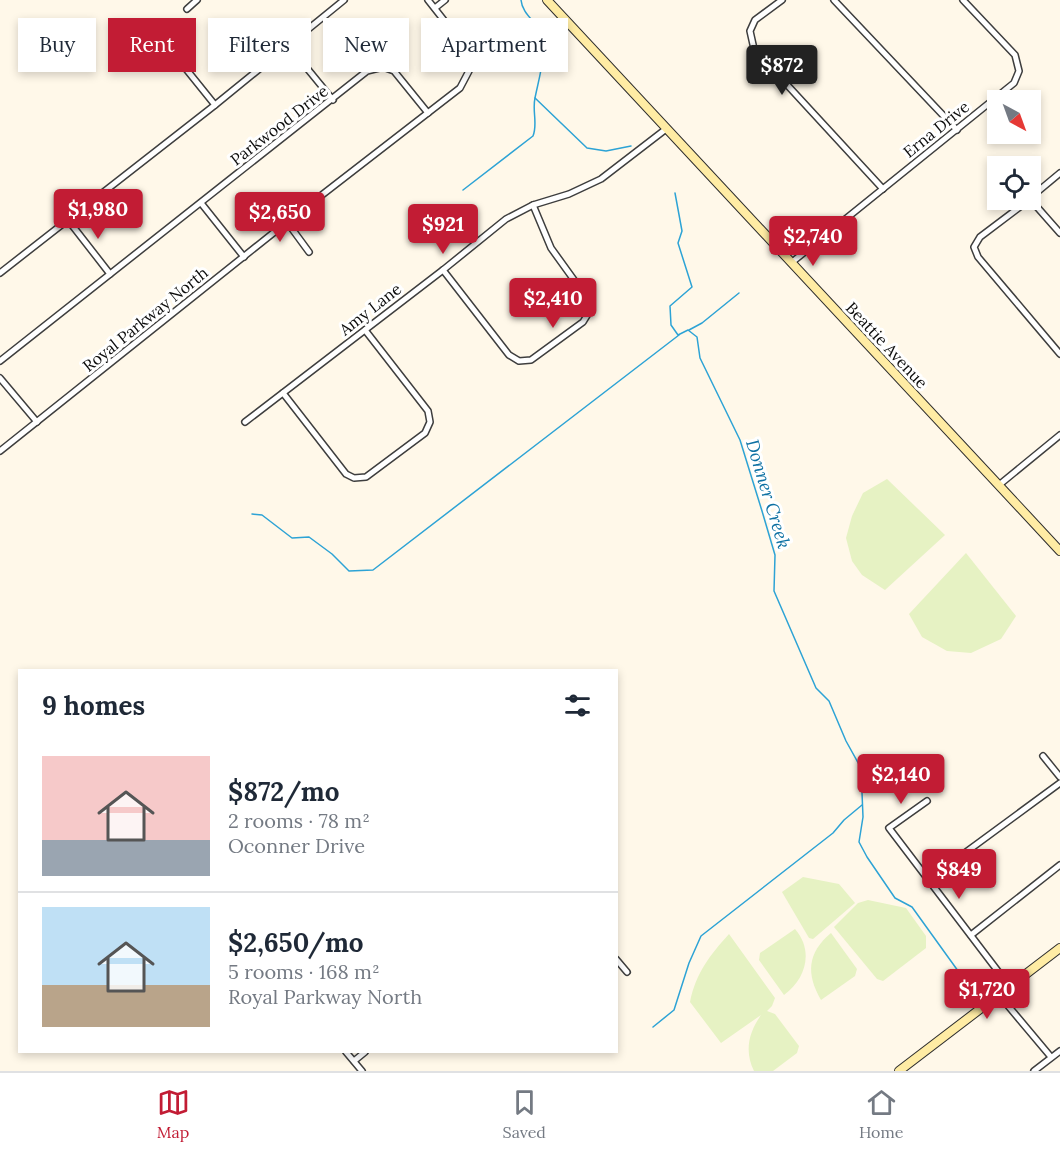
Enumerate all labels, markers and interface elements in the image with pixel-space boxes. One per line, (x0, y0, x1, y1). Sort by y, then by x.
chip: Buy (18, 18, 96, 72)
chip: Rent (108, 18, 196, 72)
chip: Filters (208, 18, 311, 72)
chip: New (323, 18, 409, 72)
chip: Apartment (421, 18, 568, 72)
pin: $872 (746, 45, 818, 96)
text: $872 (760, 52, 804, 77)
street label: Parkwood Drive (226, 80, 332, 169)
north arrow (987, 90, 1041, 144)
map controls (987, 90, 1041, 210)
street label: Erna Drive (899, 96, 973, 162)
button: locate (987, 156, 1041, 210)
pin: $1,980 (49, 189, 147, 240)
pin: $2,650 (231, 192, 329, 243)
text: $1,980 (68, 196, 128, 221)
text: $2,650 (249, 199, 311, 224)
pin: $921 (407, 204, 479, 255)
text: $921 (422, 211, 464, 236)
pin: $2,740 (764, 216, 862, 267)
text: $2,740 (783, 223, 843, 248)
street label: Royal Parkway North (78, 262, 212, 376)
street label: Amy Lane (334, 278, 405, 340)
pin: $2,410 (504, 278, 602, 329)
text: $2,410 (523, 285, 583, 310)
street label: Beattie Avenue (842, 298, 932, 393)
water label: Donner Creek (741, 436, 796, 551)
text: 9 homes (42, 689, 145, 722)
icon: filters (561, 689, 594, 722)
pin: $2,140 (852, 754, 950, 805)
text: $2,140 (871, 761, 931, 786)
text: $872/mo (228, 775, 340, 808)
icon: home (90, 780, 162, 852)
text: 2 rooms · 78 m² (228, 808, 370, 833)
text: Oconner Drive (228, 833, 365, 858)
pin: $849 (923, 849, 995, 900)
text: $849 (936, 856, 982, 881)
text: $2,650/mo (228, 926, 364, 959)
icon: home (90, 931, 162, 1003)
text: 5 rooms · 168 m² (228, 959, 380, 984)
pin: $1,720 (938, 969, 1036, 1020)
text: $1,720 (958, 976, 1016, 1001)
text: Royal Parkway North (228, 984, 422, 1009)
tab: Map (157, 1086, 190, 1142)
tab: Saved (503, 1086, 546, 1142)
tab: Home (859, 1086, 903, 1142)

